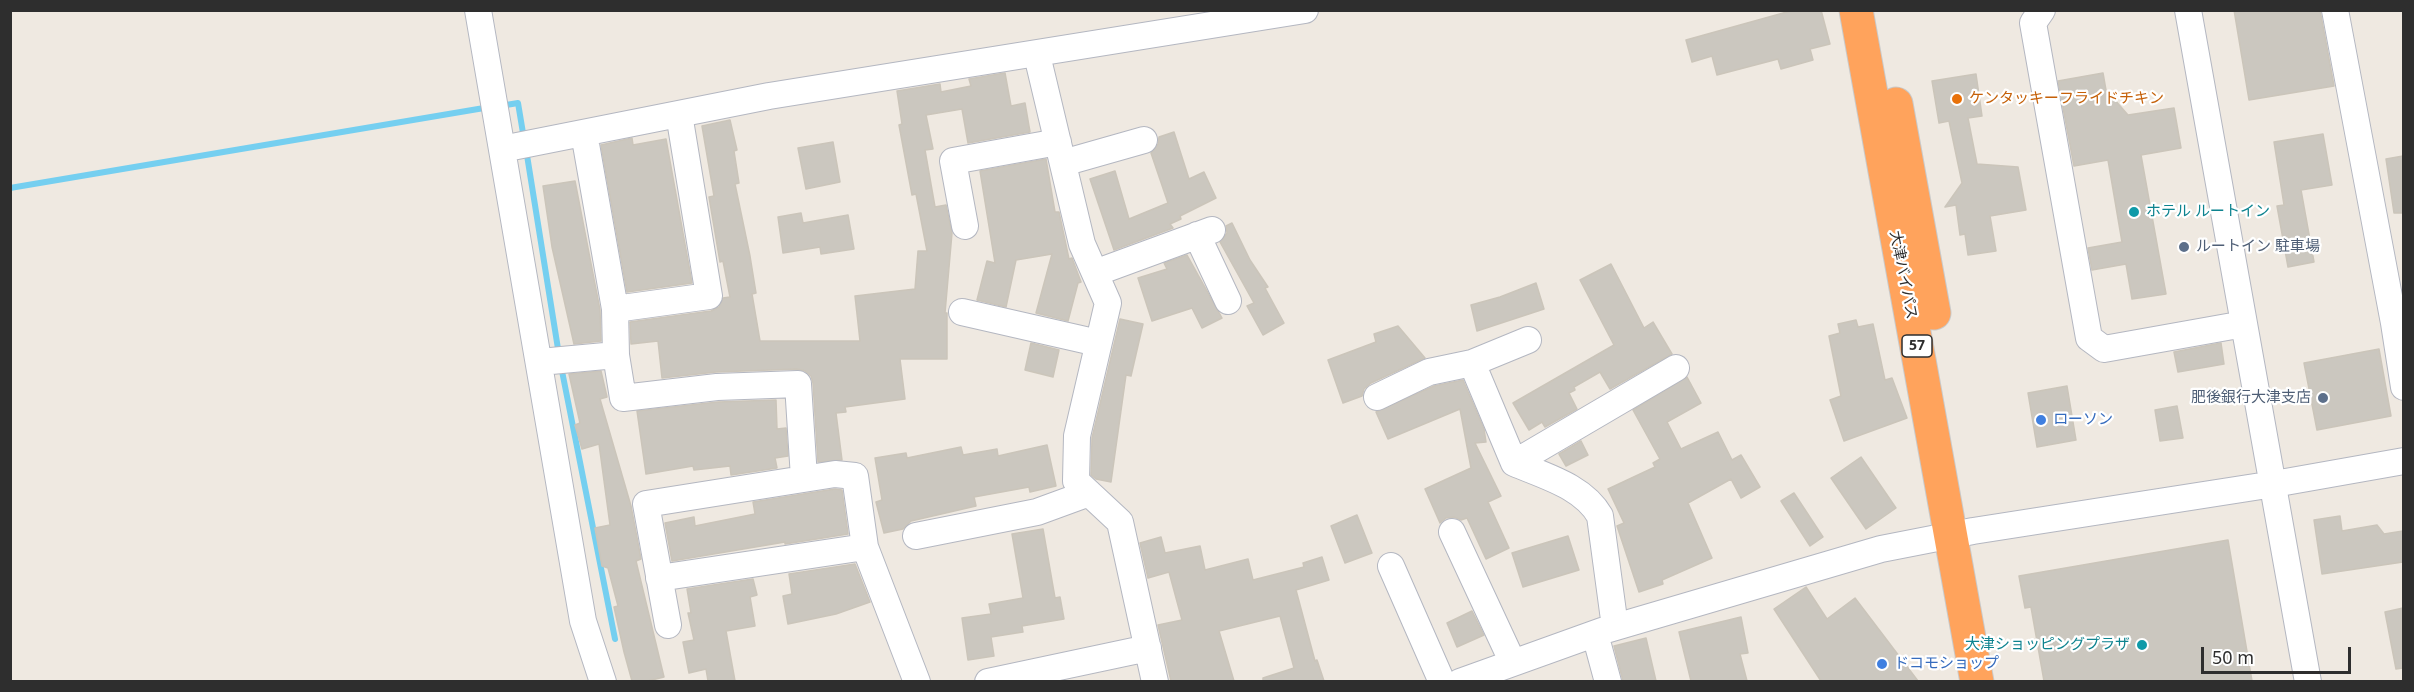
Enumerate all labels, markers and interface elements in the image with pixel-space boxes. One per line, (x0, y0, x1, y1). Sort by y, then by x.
place label: ケンタッキーフライドチキン (1969, 90, 2164, 108)
marker: ケンタッキーフライドチキン (1950, 92, 1964, 106)
place label: ホテル ルートイン (2146, 203, 2270, 221)
marker: ホテル ルートイン (2127, 205, 2141, 219)
street label: 大津バイパス (1886, 229, 1920, 321)
place label: ルートイン 駐車場 (2196, 238, 2320, 256)
marker: ルートイン 駐車場 (2177, 240, 2191, 254)
road number: 57 (1902, 335, 1932, 357)
place label: 肥後銀行大津支店 (2191, 389, 2311, 407)
marker: 肥後銀行大津支店 (2316, 391, 2330, 405)
place label: ローソン (2053, 411, 2113, 429)
marker: ローソン (2034, 413, 2048, 427)
scale bar (2204, 635, 2354, 673)
place label: 大津ショッピングプラザ (1965, 636, 2130, 654)
marker: 大津ショッピングプラザ (2135, 638, 2149, 652)
text: 50 m (2212, 645, 2254, 669)
place label: ドコモショップ (1894, 655, 1999, 673)
marker: ドコモショップ (1875, 657, 1889, 671)

